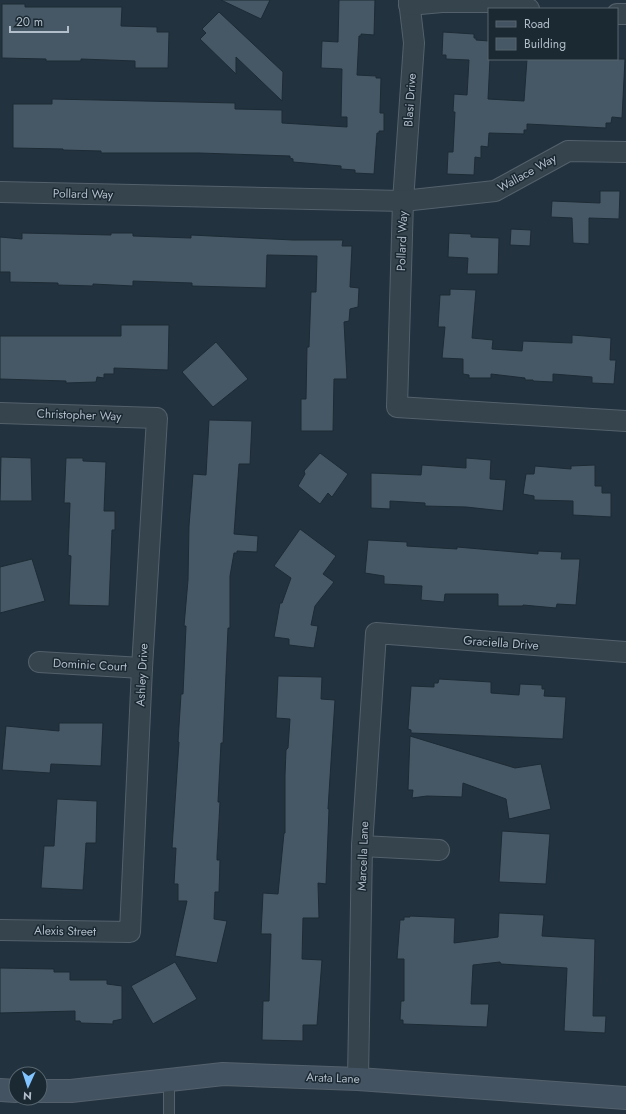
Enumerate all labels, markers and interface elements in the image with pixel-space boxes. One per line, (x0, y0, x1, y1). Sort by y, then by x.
scale bar (10, 8, 68, 34)
legend (488, 8, 618, 60)
text: 20 m (16, 13, 43, 31)
text: Road (524, 15, 550, 33)
text: Building (524, 35, 566, 53)
street label: Blasi Drive (399, 73, 421, 127)
street label: Wallace Way (494, 149, 560, 197)
street label: Pollard Way (53, 184, 114, 204)
street label: Pollard Way (392, 210, 412, 271)
street label: Christopher Way (36, 405, 122, 425)
street label: Graciella Drive (463, 631, 539, 655)
street label: Ashley Drive (131, 643, 153, 707)
street label: Dominic Court (53, 654, 128, 676)
street label: Marcella Lane (353, 821, 373, 891)
street label: Alexis Street (34, 921, 96, 941)
north arrow (8, 1066, 48, 1106)
street label: Arata Lane (306, 1068, 360, 1088)
text: N (23, 1088, 32, 1104)

